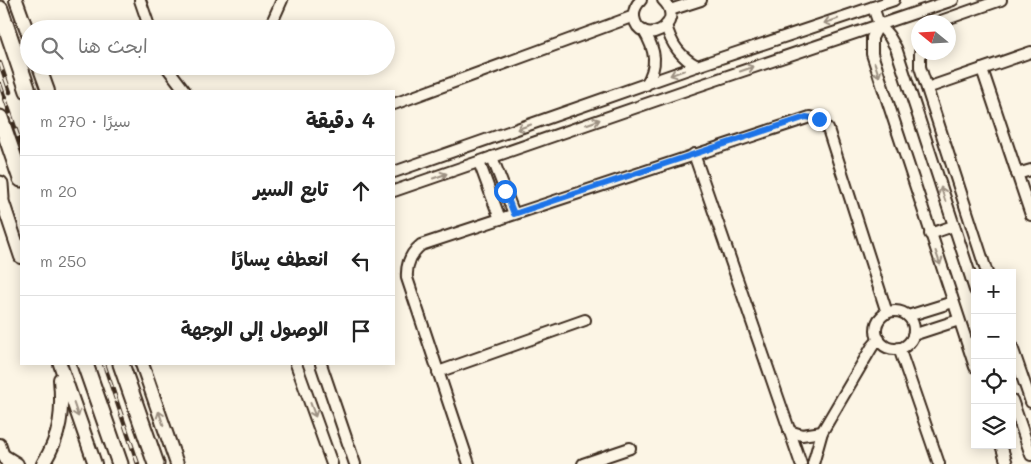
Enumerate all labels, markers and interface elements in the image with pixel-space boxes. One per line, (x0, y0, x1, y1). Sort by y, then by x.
north arrow (911, 15, 956, 60)
one-way arrow (824, 17, 840, 26)
search box (20, 20, 395, 75)
text: ابحث هنا (78, 33, 148, 58)
icon: search (38, 34, 66, 62)
one-way arrow (873, 62, 882, 78)
one-way arrow (739, 64, 754, 73)
one-way arrow (670, 69, 686, 78)
text: 4 دقيقة (306, 106, 375, 133)
route end (808, 108, 831, 131)
text: سيرًا · 270 m (40, 110, 131, 131)
one-way arrow (585, 117, 600, 126)
one-way arrow (517, 123, 532, 132)
one-way arrow (432, 170, 448, 180)
text: تابع السير (253, 176, 328, 201)
icon: ahead (347, 177, 375, 205)
text: 20 m (40, 180, 77, 201)
route start (494, 180, 517, 203)
one-way arrow (937, 186, 947, 202)
text: انعطف يسارًا (231, 246, 328, 271)
icon: left (347, 247, 375, 275)
text: 250 m (40, 250, 86, 271)
one-way arrow (934, 250, 943, 265)
map controls (971, 269, 1016, 449)
button: + (971, 269, 1016, 314)
button: − (971, 314, 1016, 359)
text: الوصول إلى الوجهة (181, 316, 328, 341)
icon: arrive (347, 317, 375, 345)
button: locate (971, 359, 1016, 404)
one-way arrow (309, 401, 318, 417)
one-way arrow (72, 402, 81, 417)
button: layers (971, 404, 1016, 449)
one-way arrow (156, 411, 165, 426)

